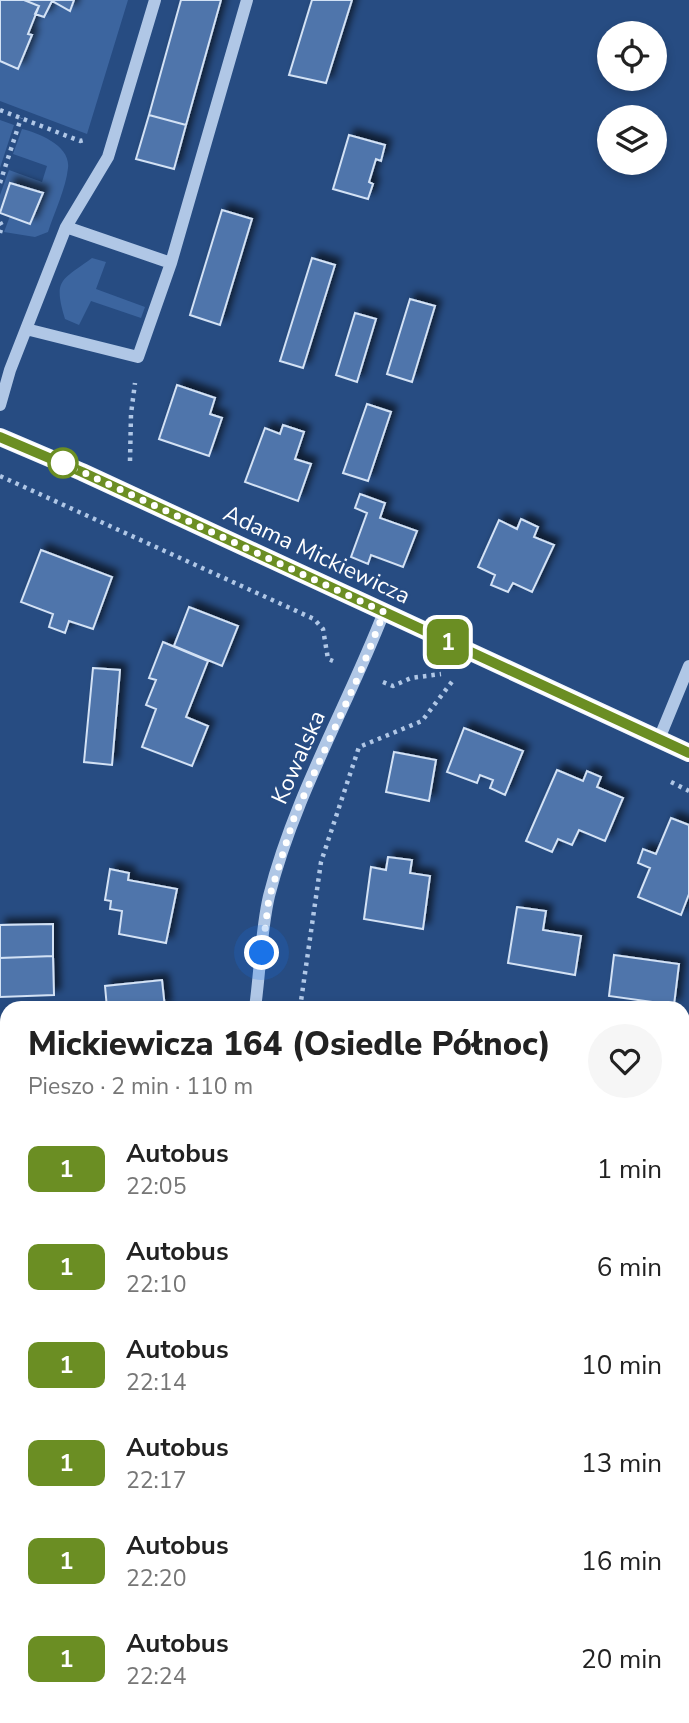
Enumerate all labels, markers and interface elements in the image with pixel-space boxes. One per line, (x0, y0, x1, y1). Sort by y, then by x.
map controls (597, 21, 667, 175)
button: locate (597, 21, 667, 91)
button: layers (597, 105, 667, 175)
unlabelled marker (48, 448, 78, 478)
street label: Adama Mickiewicza (218, 498, 415, 611)
line badge: 1 (425, 619, 471, 665)
text: 1 (441, 626, 455, 658)
street label: Kowalska (264, 706, 333, 809)
your location (244, 935, 279, 970)
text: Mickiewicza 164 (Osiedle Północ) (28, 1022, 551, 1067)
button: heart (588, 1024, 662, 1098)
text: Pieszo · 2 min · 110 m (28, 1071, 253, 1102)
text: Autobus (126, 1136, 229, 1171)
text: 1 min (597, 1152, 662, 1187)
text: 1 (59, 1153, 74, 1185)
text: 22:05 (126, 1171, 186, 1202)
text: Autobus (126, 1234, 229, 1269)
text: 6 min (597, 1250, 662, 1285)
text: 1 (59, 1251, 74, 1283)
text: 22:10 (126, 1269, 186, 1300)
text: Autobus (126, 1332, 229, 1367)
text: 10 min (581, 1348, 662, 1383)
text: 1 (59, 1349, 74, 1381)
text: 22:14 (126, 1367, 186, 1398)
text: Autobus (126, 1430, 229, 1465)
text: 13 min (581, 1446, 662, 1481)
text: 1 (59, 1447, 74, 1479)
text: 22:17 (126, 1465, 186, 1496)
text: Autobus (126, 1528, 229, 1563)
text: 16 min (581, 1544, 662, 1579)
text: 1 (59, 1545, 74, 1577)
text: 22:20 (126, 1563, 186, 1594)
text: Autobus (126, 1626, 229, 1661)
text: 20 min (581, 1642, 662, 1677)
text: 1 (59, 1643, 74, 1675)
text: 22:24 (126, 1661, 186, 1692)

